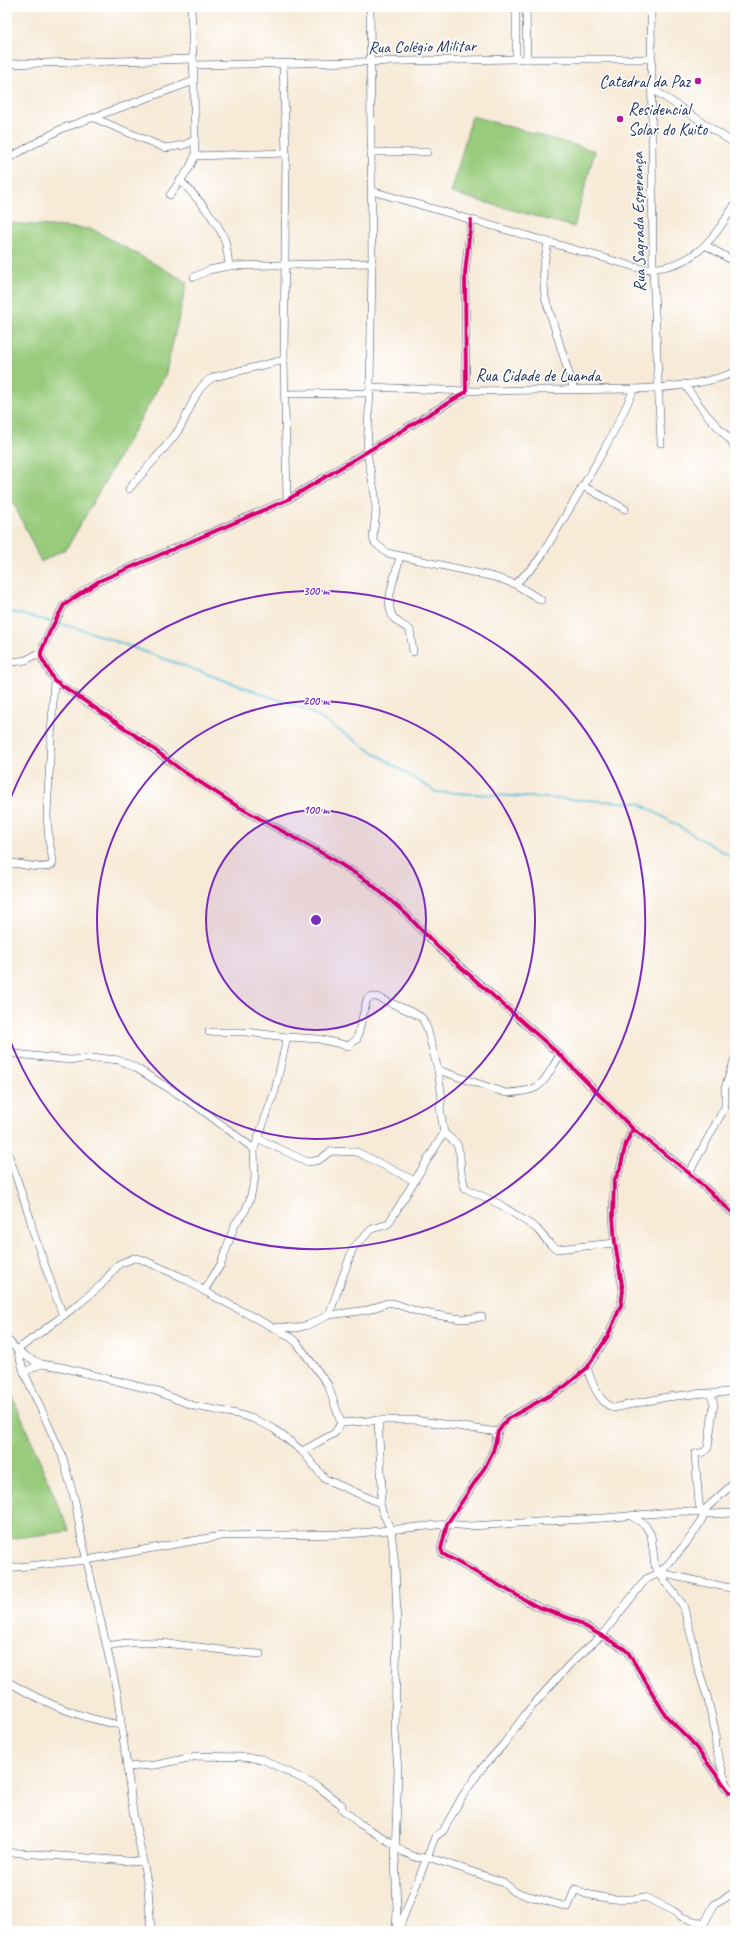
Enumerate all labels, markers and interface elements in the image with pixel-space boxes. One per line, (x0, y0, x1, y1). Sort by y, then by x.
street label: Rua Colégio Militar (368, 35, 478, 58)
place label: Catedral da Paz (599, 71, 692, 92)
marker: Catedral da Paz (693, 76, 703, 86)
place label: Residencial Solar do Kuito (628, 99, 708, 140)
marker: Residencial Solar do Kuito (615, 114, 625, 124)
street label: Rua Sagrada Esperança (627, 150, 650, 292)
street label: Rua Cidade de Luanda (476, 365, 602, 386)
text: 300 m (303, 583, 330, 599)
text: 200 m (303, 693, 330, 709)
text: 100 m (303, 802, 330, 818)
centre of rings (309, 913, 323, 927)

